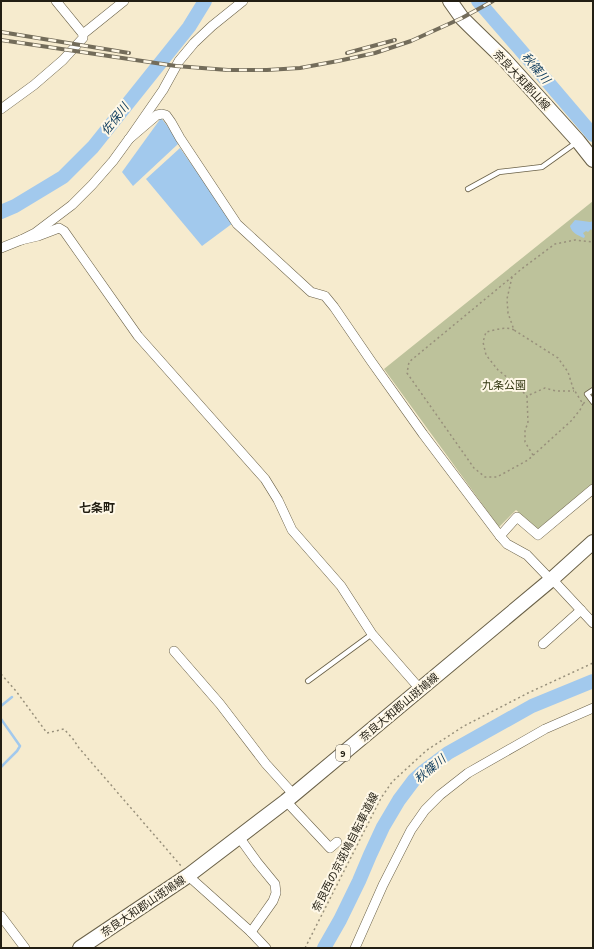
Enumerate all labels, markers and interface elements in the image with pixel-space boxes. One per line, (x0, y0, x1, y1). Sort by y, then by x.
street label: 奈良大和郡山線 (490, 47, 553, 114)
water label: 秋篠川 (518, 49, 555, 89)
water label: 佐保川 (98, 98, 134, 139)
park label: 九条公園 (482, 378, 526, 393)
district label: 七条町 (79, 500, 115, 517)
street label: 奈良大和郡山斑鳩線 (357, 670, 442, 745)
road number: 9 (336, 745, 350, 761)
water label: 秋篠川 (411, 750, 451, 787)
street label: 奈良西の京斑鳩自転車道線 (309, 790, 382, 914)
street label: 奈良大和郡山斑鳩線 (98, 873, 189, 940)

